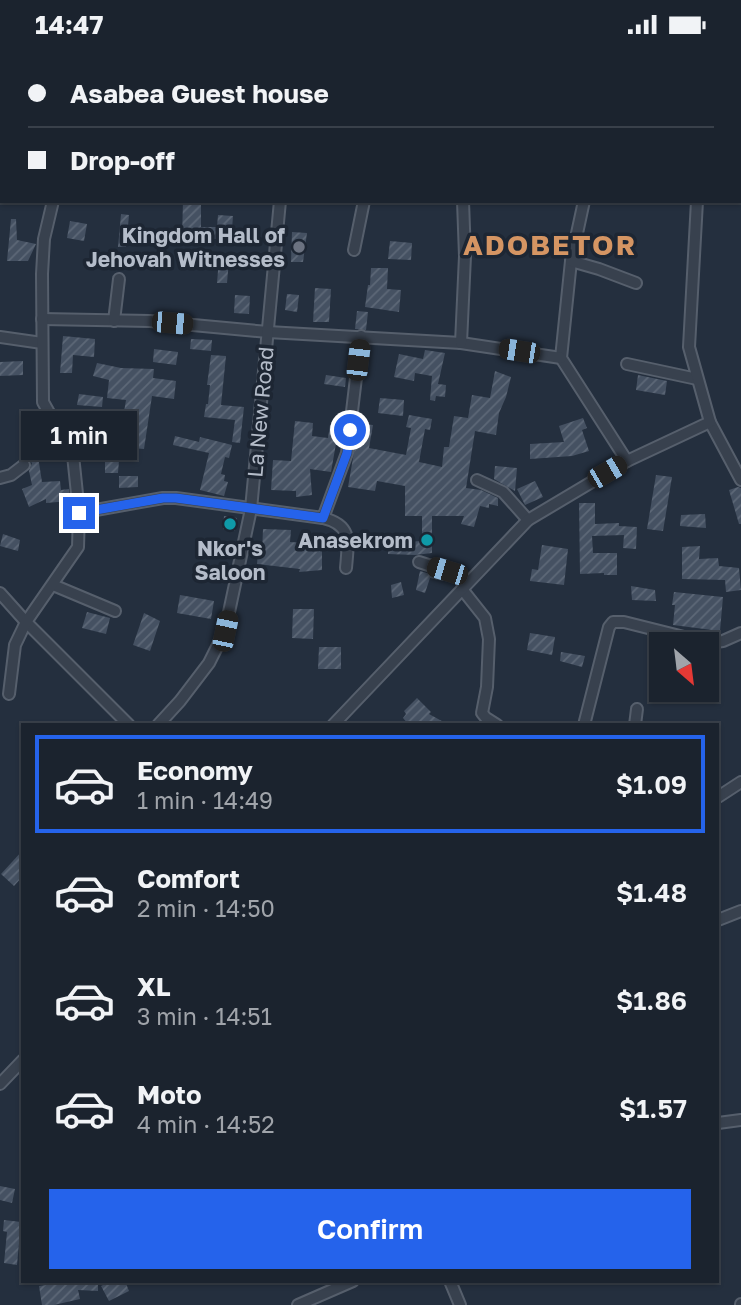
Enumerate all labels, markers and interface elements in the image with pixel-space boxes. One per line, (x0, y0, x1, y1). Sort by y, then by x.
text: 14:47 (35, 9, 103, 40)
text: Asabea Guest house (70, 78, 329, 109)
text: Drop-off (70, 145, 175, 176)
place label: Kingdom Hall of Jehovah Witnesses (86, 222, 285, 272)
district label: ADOBETOR (463, 228, 637, 261)
marker: Kingdom Hall of Jehovah Witnesses (291, 239, 307, 255)
car (151, 311, 194, 335)
car (497, 337, 542, 365)
car (346, 338, 371, 382)
street label: La New Road (241, 346, 279, 478)
callout: 1 min (21, 412, 137, 461)
route start (334, 414, 366, 446)
text: 1 min (50, 421, 108, 449)
car (584, 452, 631, 492)
route end (63, 497, 95, 529)
marker: Nkor's Saloon (222, 516, 238, 532)
place label: Anasekrom (298, 527, 413, 553)
marker: Anasekrom (419, 532, 435, 548)
place label: Nkor's Saloon (194, 535, 266, 585)
car (424, 555, 471, 587)
car (211, 608, 240, 654)
north arrow (649, 632, 719, 702)
map controls (649, 632, 719, 702)
icon: car (53, 753, 116, 816)
text: Economy (137, 755, 253, 786)
text: $1.09 (616, 769, 687, 800)
text: 1 min · 14:49 (137, 786, 273, 814)
icon: car (53, 861, 116, 924)
text: Comfort (137, 863, 240, 894)
text: $1.48 (616, 877, 687, 908)
text: 2 min · 14:50 (137, 894, 275, 922)
icon: car (53, 969, 116, 1032)
text: XL (137, 971, 171, 1002)
text: $1.86 (616, 985, 687, 1016)
text: 3 min · 14:51 (137, 1002, 272, 1030)
icon: car (53, 1077, 116, 1140)
text: Moto (137, 1079, 202, 1110)
text: $1.57 (619, 1093, 687, 1124)
text: 4 min · 14:52 (137, 1110, 275, 1138)
button: Confirm (49, 1189, 691, 1269)

